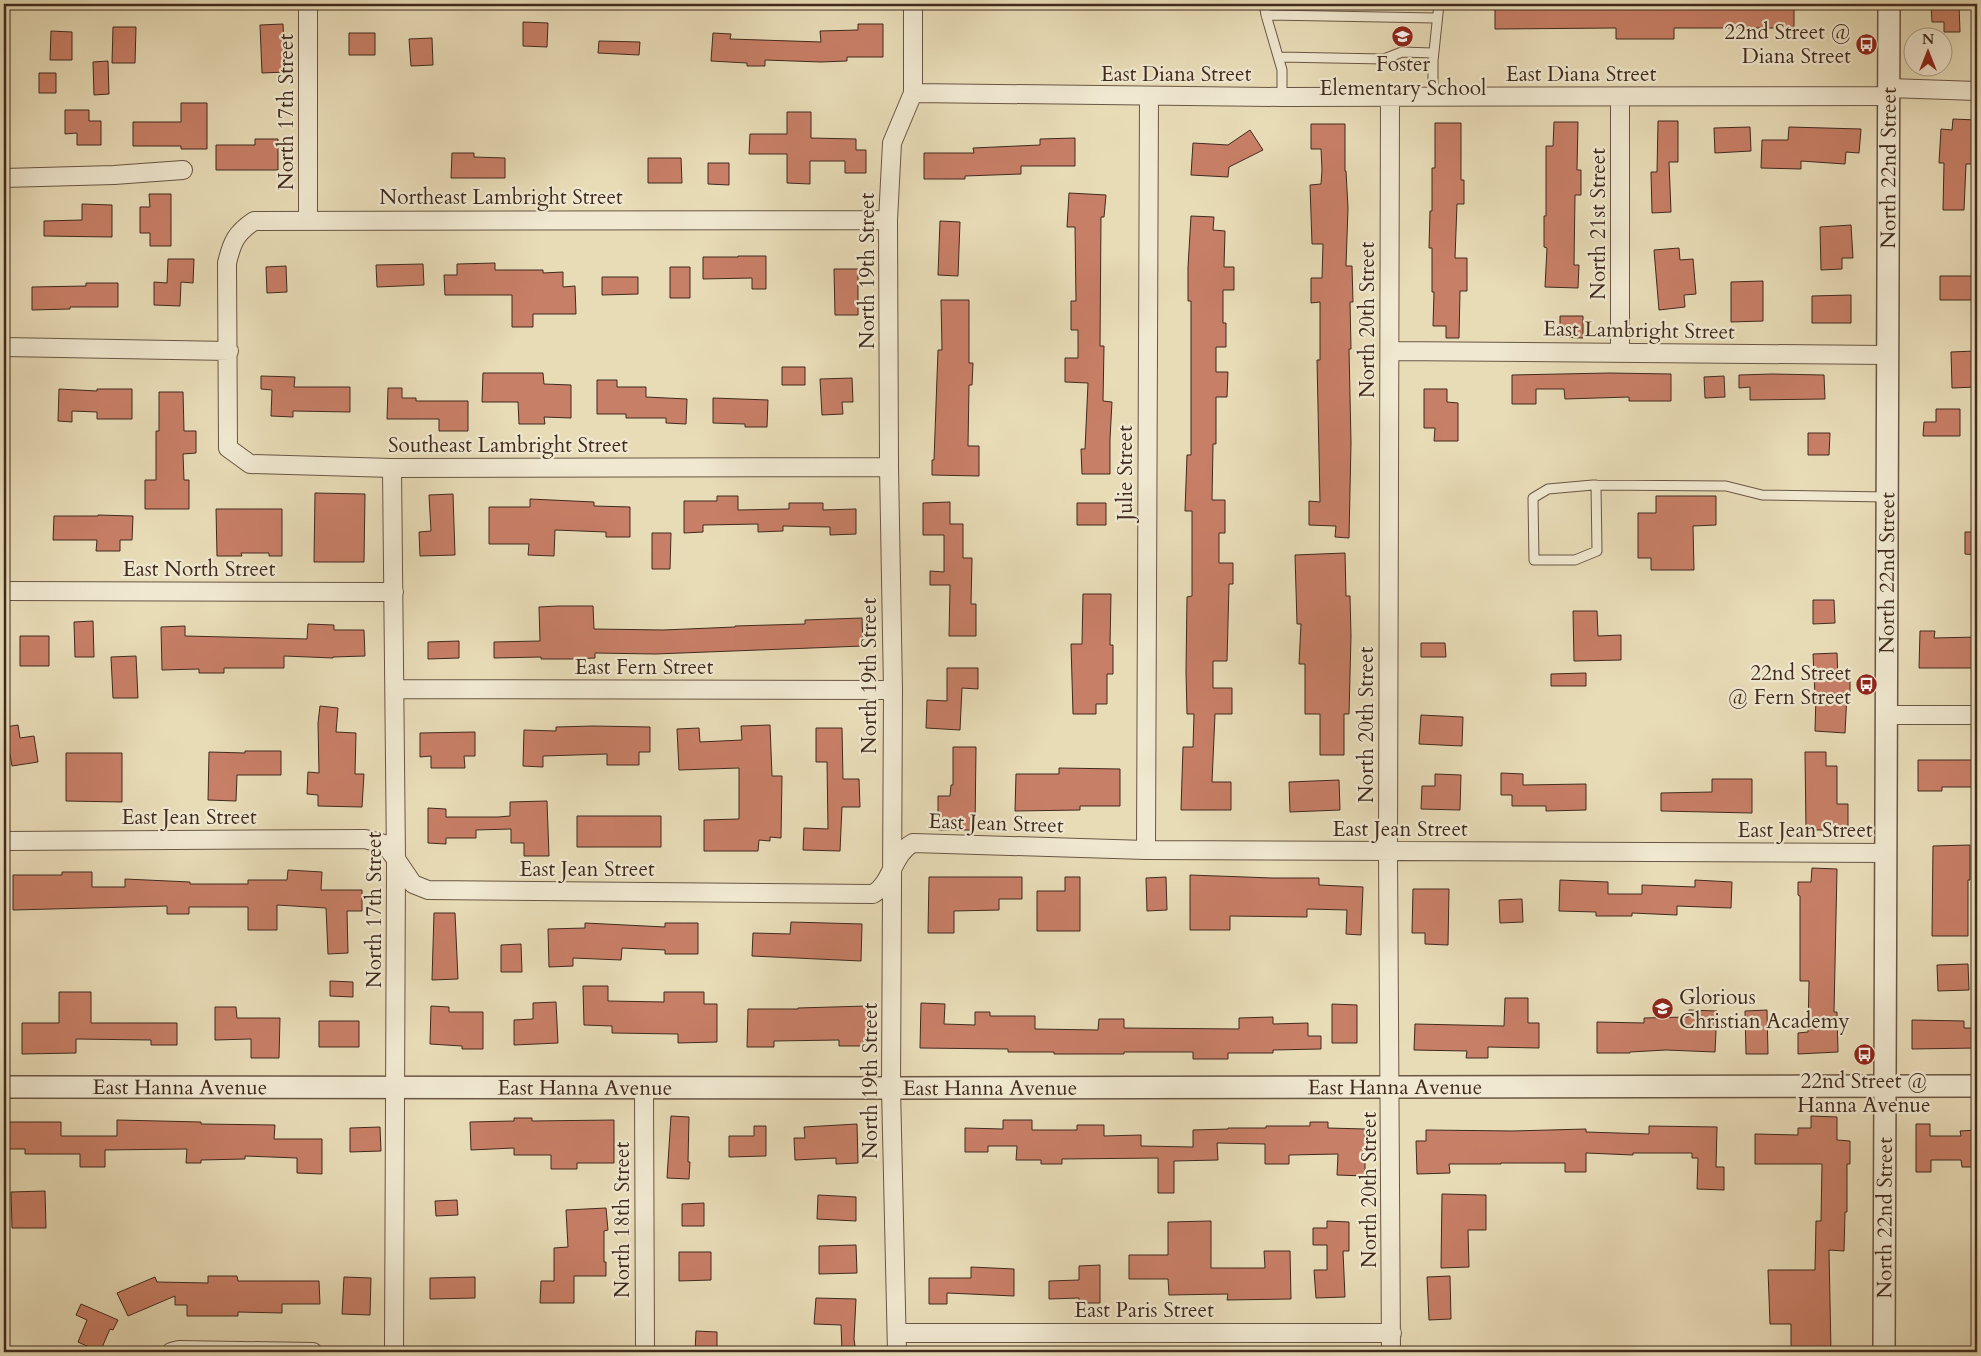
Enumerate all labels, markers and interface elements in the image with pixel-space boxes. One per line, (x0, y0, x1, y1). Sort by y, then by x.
place label: 22nd Street @ Diana Street (1724, 18, 1851, 71)
school or university icon: Foster Elementary School (1391, 25, 1415, 49)
north arrow (1904, 28, 1954, 78)
text: N (1922, 30, 1934, 49)
bus stop icon: 22nd Street @ Diana Street (1855, 32, 1879, 56)
street label: North 17th Street (272, 33, 301, 190)
place label: Foster Elementary School (1320, 50, 1486, 103)
street label: East Diana Street (1101, 60, 1252, 89)
street label: East Diana Street (1506, 60, 1657, 89)
street label: North 22nd Street (1874, 87, 1904, 249)
street label: North 21st Street (1584, 148, 1613, 300)
street label: Northeast Lambright Street (379, 183, 623, 212)
street label: North 19th Street (853, 192, 882, 349)
street label: North 20th Street (1353, 241, 1382, 398)
street label: East Lambright Street (1543, 314, 1735, 347)
street label: Julie Street (1111, 425, 1140, 524)
street label: Southeast Lambright Street (388, 431, 628, 460)
street label: North 22nd Street (1873, 492, 1902, 654)
street label: East North Street (123, 555, 276, 584)
street label: North 19th Street (855, 597, 884, 754)
street label: North 20th Street (1352, 646, 1381, 803)
street label: East Fern Street (575, 653, 714, 682)
place label: 22nd Street @ Fern Street (1728, 659, 1851, 712)
bus stop icon: 22nd Street @ Fern Street (1855, 673, 1879, 697)
street label: East Jean Street (121, 803, 257, 832)
street label: East Jean Street (928, 807, 1064, 840)
street label: East Jean Street (1332, 815, 1468, 844)
street label: East Jean Street (1737, 816, 1873, 845)
street label: North 17th Street (360, 831, 389, 988)
street label: East Jean Street (519, 855, 655, 884)
place label: Glorious Christian Academy (1679, 983, 1850, 1036)
school or university icon: Glorious Christian Academy (1651, 997, 1675, 1021)
street label: North 19th Street (856, 1002, 885, 1159)
bus stop icon: 22nd Street @ Hanna Avenue (1852, 1042, 1876, 1066)
place label: 22nd Street @ Hanna Avenue (1797, 1067, 1931, 1120)
street label: East Hanna Avenue (93, 1073, 267, 1102)
street label: East Hanna Avenue (1308, 1073, 1482, 1102)
street label: East Hanna Avenue (498, 1074, 672, 1103)
street label: East Hanna Avenue (903, 1074, 1077, 1103)
street label: North 20th Street (1355, 1111, 1384, 1268)
street label: North 22nd Street (1870, 1137, 1900, 1299)
street label: North 18th Street (608, 1141, 637, 1298)
street label: East Paris Street (1074, 1296, 1214, 1325)

